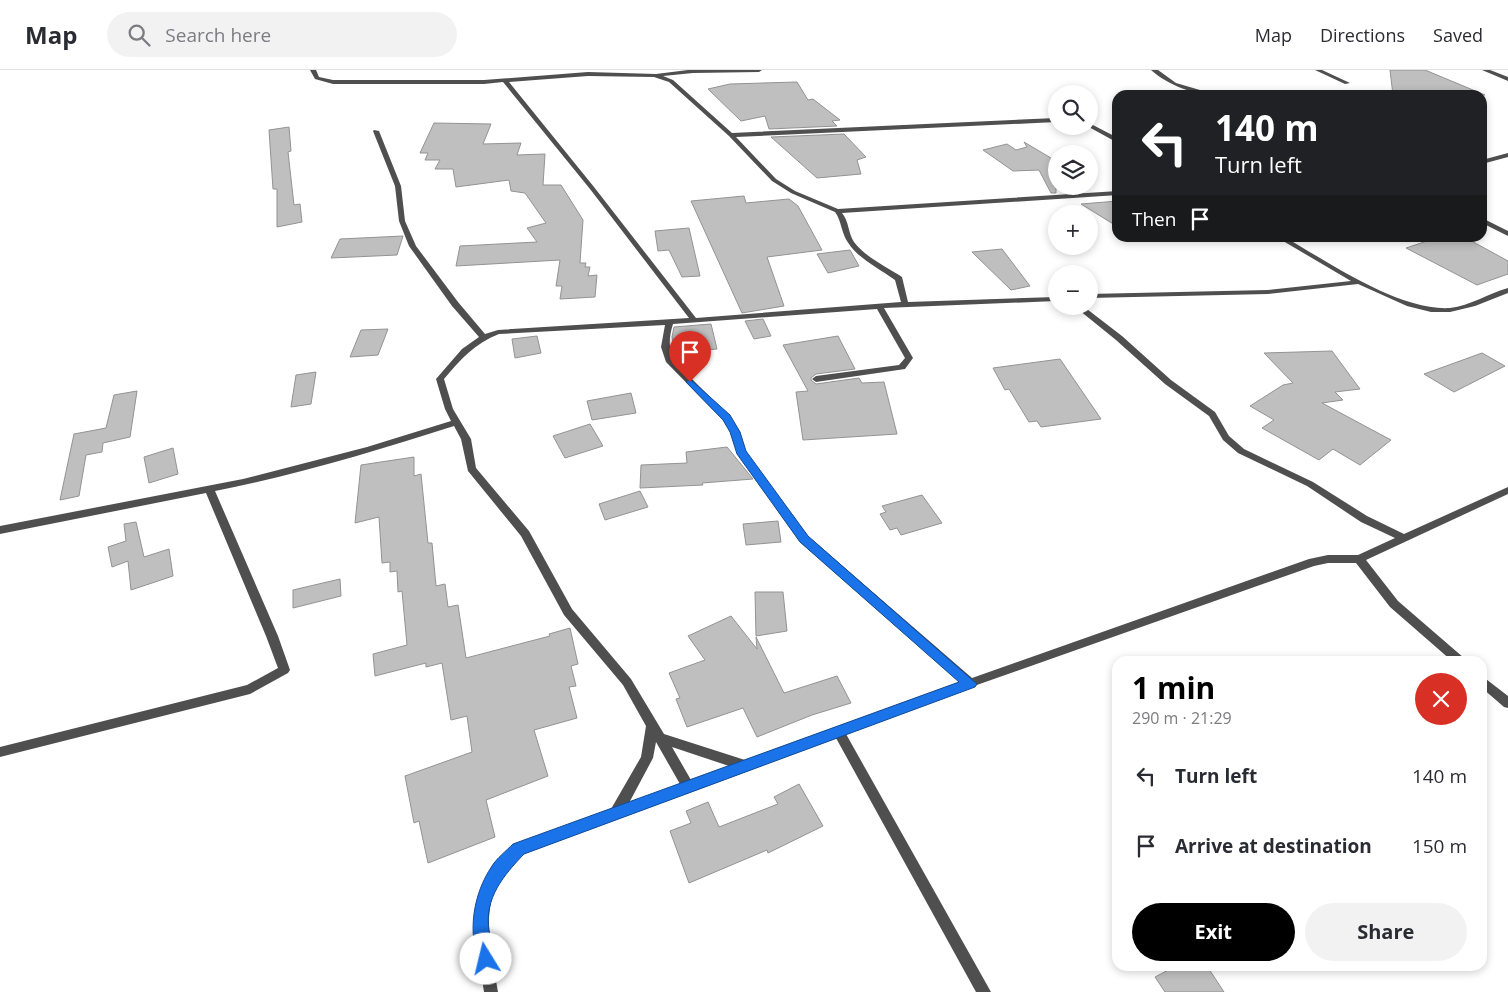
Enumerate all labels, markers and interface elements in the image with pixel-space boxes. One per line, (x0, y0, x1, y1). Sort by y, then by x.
search box (107, 12, 457, 57)
text: Map (25, 18, 77, 51)
icon: search (125, 21, 153, 49)
text: Search here (165, 22, 271, 48)
text: Map (1255, 23, 1292, 47)
text: Directions (1320, 23, 1405, 47)
text: Saved (1433, 23, 1483, 47)
map controls (1048, 85, 1098, 315)
button: search (1048, 85, 1098, 135)
text: 140 m (1215, 104, 1319, 151)
icon: left (1132, 110, 1197, 175)
button: layers (1048, 145, 1098, 195)
text: Turn left (1215, 149, 1302, 179)
button: + (1048, 205, 1098, 255)
icon: arrive (1186, 205, 1214, 233)
text: Then (1132, 206, 1176, 232)
button: − (1048, 265, 1098, 315)
pin (669, 331, 711, 382)
icon: arrive (676, 338, 704, 366)
text: 1 min (1132, 667, 1215, 708)
button: close (1415, 673, 1467, 725)
text: 290 m · 21:29 (1132, 707, 1232, 729)
icon: left (1132, 762, 1160, 790)
text: Turn left (1175, 763, 1257, 789)
text: 140 m (1412, 763, 1467, 789)
icon: arrive (1132, 832, 1160, 860)
text: Arrive at destination (1175, 833, 1372, 859)
text: 150 m (1412, 833, 1467, 859)
button: Exit (1132, 903, 1295, 961)
button: Share (1305, 903, 1467, 961)
position arrow (459, 932, 511, 984)

